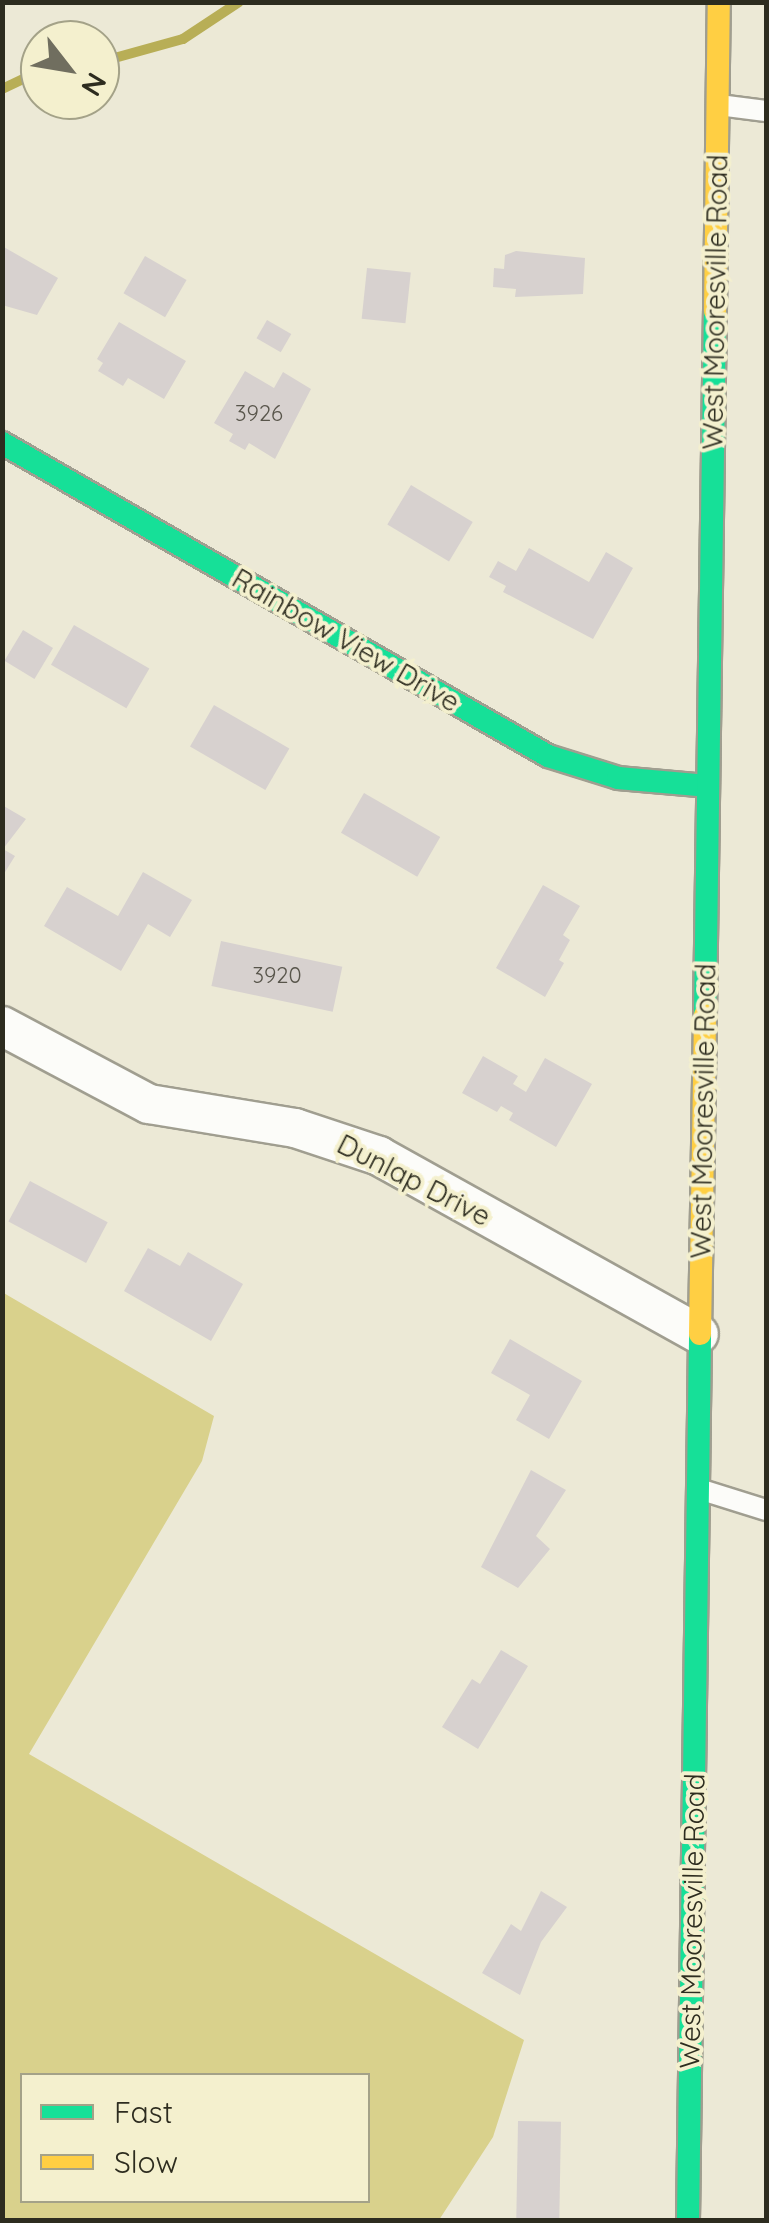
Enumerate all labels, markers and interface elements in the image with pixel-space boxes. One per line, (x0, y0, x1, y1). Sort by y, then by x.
north arrow (20, 20, 120, 120)
text: N (74, 67, 115, 103)
street label: West Mooresville Road (696, 154, 734, 450)
house number: 3926 (235, 401, 283, 427)
street label: Rainbow View Drive (226, 561, 466, 719)
house number: 3920 (252, 963, 302, 989)
street label: West Mooresville Road (684, 963, 722, 1259)
street label: Dunlap Drive (332, 1127, 496, 1233)
street label: West Mooresville Road (673, 1773, 711, 2069)
legend (20, 2073, 370, 2203)
text: Fast (114, 2093, 173, 2131)
text: Slow (114, 2143, 178, 2181)

